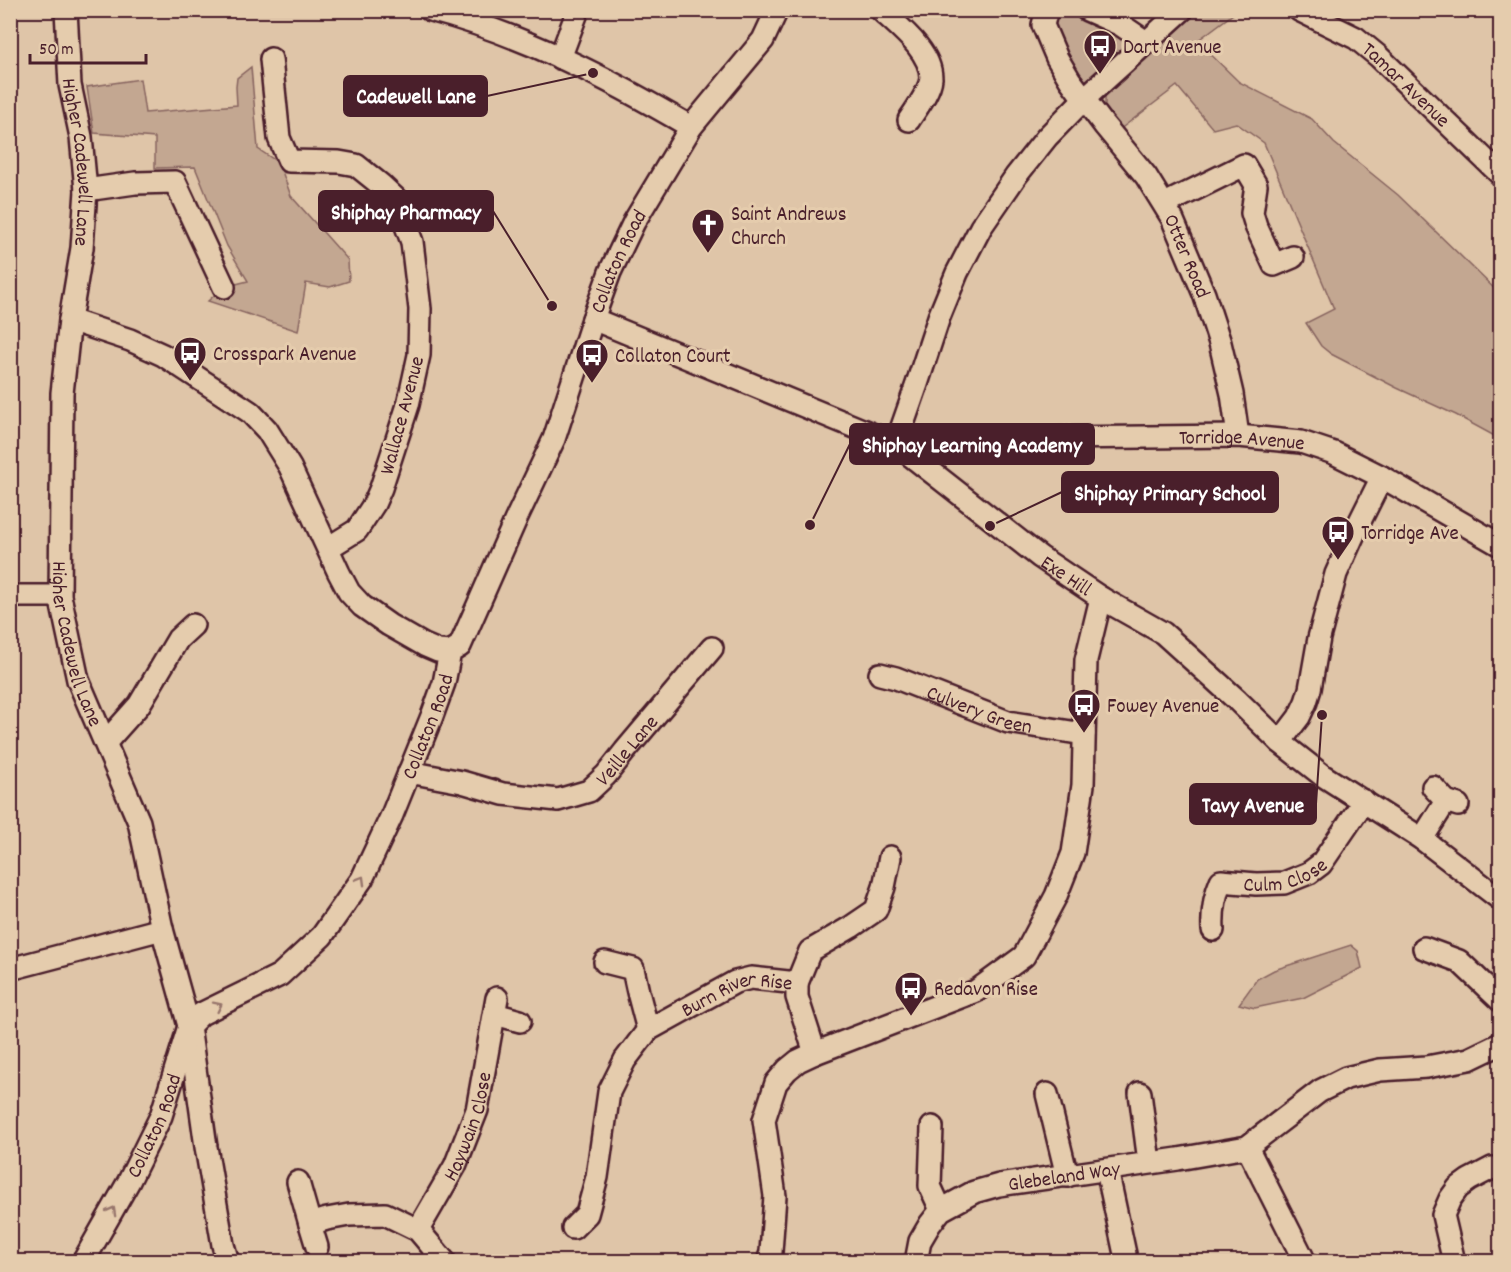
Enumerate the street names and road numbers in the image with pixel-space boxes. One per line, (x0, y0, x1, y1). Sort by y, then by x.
street label: Tamar Avenue (1354, 36, 1456, 136)
street label: Higher Cadewell Lane (52, 77, 98, 247)
street label: Collaton Road (584, 205, 656, 318)
street label: Otter Road (1154, 210, 1216, 303)
street label: Wallace Avenue (374, 353, 434, 478)
street label: Torridge Avenue (1179, 424, 1306, 460)
street label: Exe Hill (1033, 549, 1097, 606)
street label: Higher Cadewell Lane (42, 561, 108, 732)
street label: Collaton Road (396, 672, 463, 784)
street label: Culvery Green (921, 679, 1034, 744)
street label: Veille Lane (591, 710, 667, 795)
street label: Culm Close (1242, 852, 1335, 902)
street label: Burn River Rise (677, 966, 794, 1027)
street label: Haywain Close (437, 1070, 502, 1188)
street label: Collaton Road (121, 1071, 191, 1184)
street label: Glebeland Way (1006, 1156, 1123, 1202)

